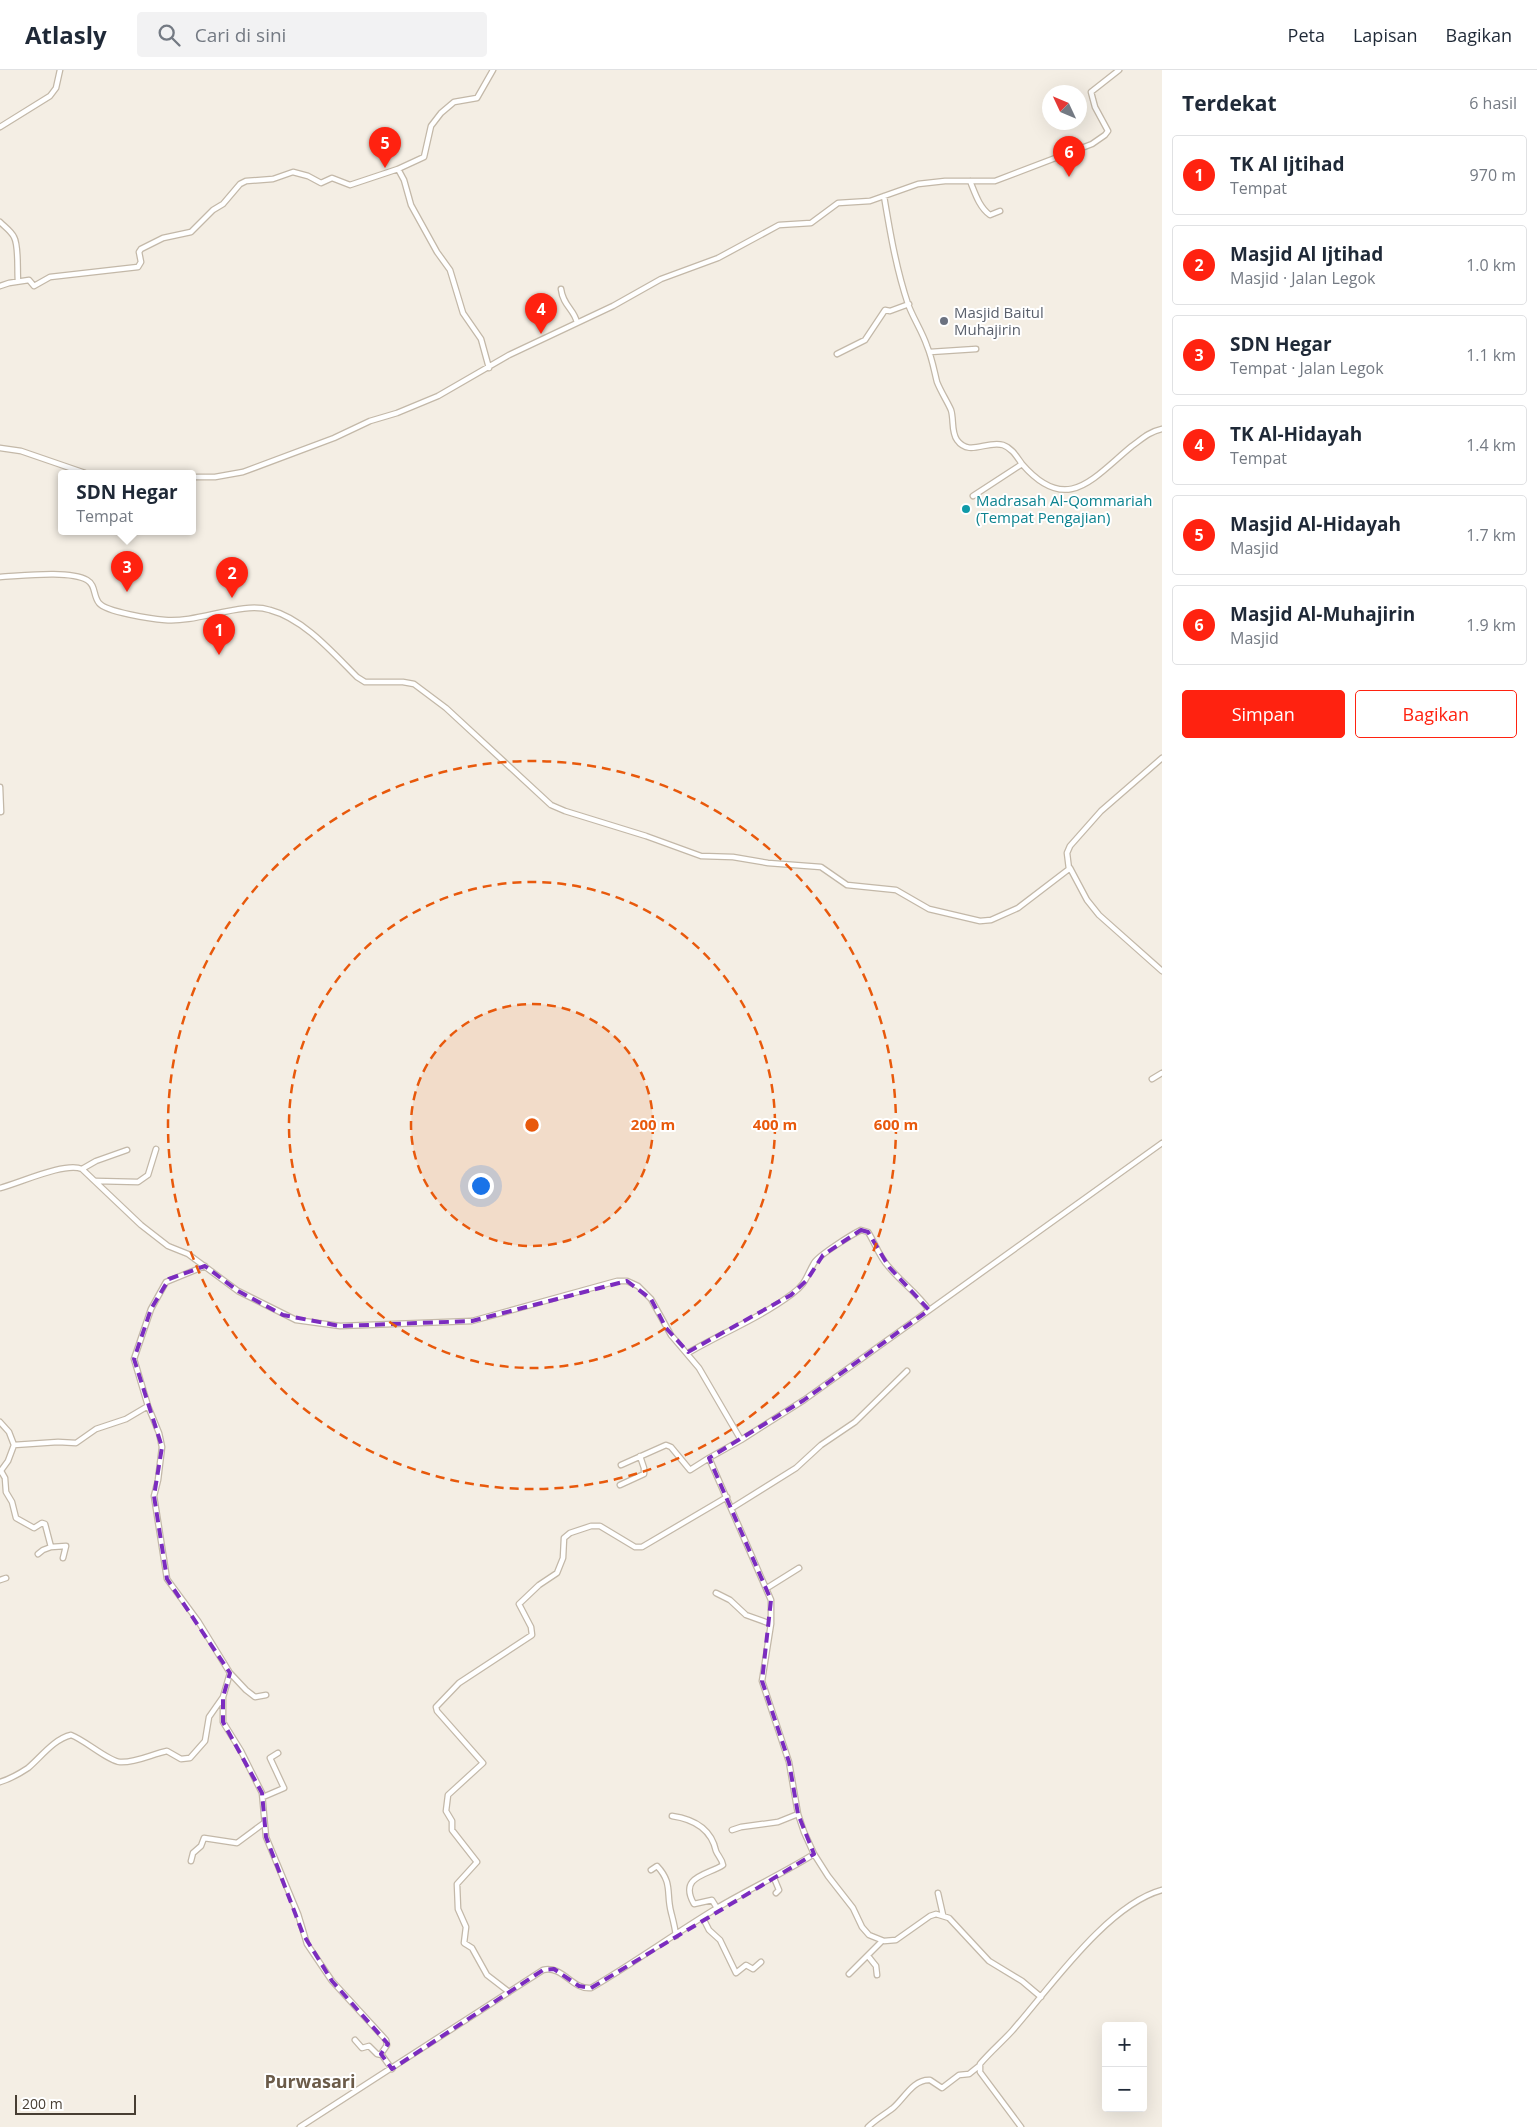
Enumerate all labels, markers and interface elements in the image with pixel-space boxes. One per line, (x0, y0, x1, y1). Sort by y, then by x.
search box (137, 12, 487, 57)
text: Atlasly (25, 18, 107, 51)
icon: search (155, 21, 183, 49)
text: Cari di sini (195, 22, 286, 48)
text: Peta (1288, 23, 1325, 47)
text: Lapisan (1353, 23, 1418, 47)
text: Bagikan (1446, 23, 1512, 47)
north arrow (1042, 85, 1087, 130)
text: Terdekat (1182, 89, 1277, 117)
text: 6 hasil (1469, 92, 1517, 114)
pin: 5 (369, 127, 401, 168)
pin: 6 (1053, 136, 1085, 177)
text: TK Al Ijtihad (1230, 151, 1345, 177)
text: 1 (1194, 164, 1204, 186)
text: 970 m (1470, 164, 1516, 186)
text: Tempat (1230, 177, 1287, 199)
text: Masjid Al Ijtihad (1230, 241, 1383, 267)
text: 2 (1194, 254, 1204, 276)
text: 1.0 km (1466, 254, 1516, 276)
text: Masjid · Jalan Legok (1230, 267, 1375, 289)
pin: 4 (525, 293, 557, 334)
place label: Masjid Baitul Muhajirin (954, 302, 1044, 339)
marker: Masjid Baitul Muhajirin (938, 315, 950, 327)
text: SDN Hegar (1230, 331, 1332, 357)
text: 3 (1194, 344, 1204, 366)
text: 1.1 km (1466, 344, 1516, 366)
text: Tempat · Jalan Legok (1230, 357, 1384, 379)
text: TK Al-Hidayah (1230, 421, 1362, 447)
text: 4 (1194, 434, 1204, 456)
text: 1.4 km (1466, 434, 1516, 456)
text: Tempat (1230, 447, 1287, 469)
popup (58, 470, 196, 535)
text: SDN Hegar (76, 479, 178, 505)
place label: Madrasah Al-Qommariah (Tempat Pengajian) (976, 490, 1152, 527)
marker: Madrasah Al-Qommariah (Tempat Pengajian) (960, 503, 972, 515)
text: Tempat (76, 505, 133, 527)
text: Masjid Al-Hidayah (1230, 511, 1401, 537)
text: 5 (1194, 524, 1204, 546)
text: 1.7 km (1466, 524, 1516, 546)
text: Masjid (1230, 537, 1279, 559)
pin: 3 (111, 551, 143, 592)
pin: 2 (216, 557, 248, 598)
text: Masjid Al-Muhajirin (1230, 601, 1415, 627)
pin: 1 (203, 614, 235, 655)
text: 6 (1194, 614, 1204, 636)
text: 1.9 km (1466, 614, 1516, 636)
text: Masjid (1230, 627, 1279, 649)
button: Simpan (1182, 690, 1345, 738)
button: Bagikan (1355, 690, 1517, 738)
text: 200 m (631, 1114, 675, 1134)
text: 400 m (753, 1114, 797, 1134)
text: 600 m (874, 1114, 918, 1134)
centre of rings (523, 1116, 541, 1134)
your location (468, 1173, 494, 1199)
map controls (1102, 2022, 1147, 2112)
button: + (1102, 2022, 1147, 2067)
button: − (1102, 2067, 1147, 2112)
district label: Purwasari (264, 2069, 356, 2093)
scale bar (15, 2092, 136, 2115)
text: 200 m (22, 2094, 63, 2113)

